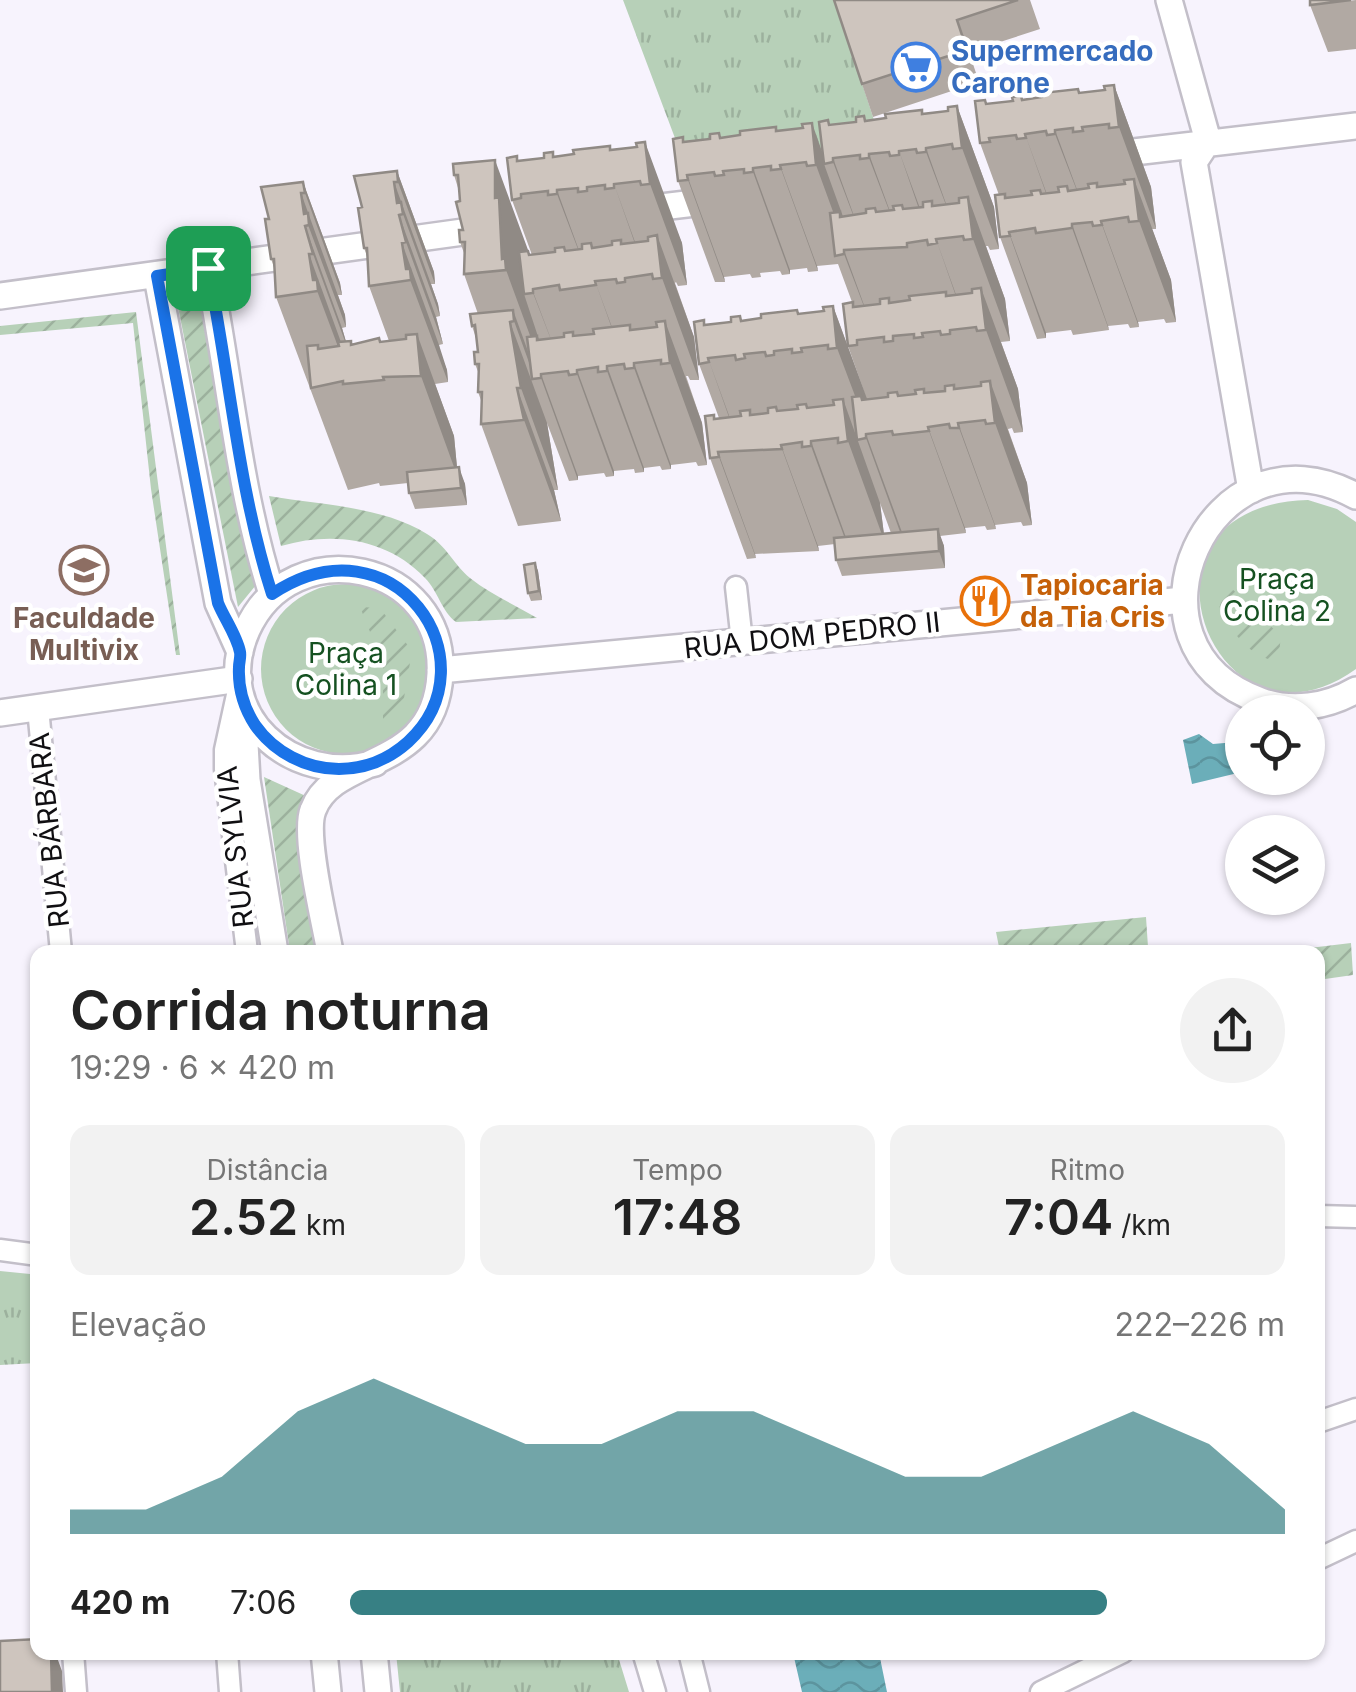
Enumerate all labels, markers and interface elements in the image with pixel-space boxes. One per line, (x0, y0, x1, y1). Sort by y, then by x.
place label: Supermercado Carone (951, 34, 1153, 100)
supermarket icon: Supermercado Carone (890, 41, 942, 93)
pin (166, 226, 251, 311)
icon: arrive (181, 241, 236, 296)
school or university icon: Faculdade Multivix (58, 544, 110, 596)
park label: Praça Colina 2 (1223, 562, 1331, 628)
place label: Tapiocaria da Tia Cris (1020, 568, 1165, 634)
restaurant icon: Tapiocaria da Tia Cris (959, 575, 1011, 627)
place label: Faculdade Multivix (13, 601, 155, 667)
street label: RUA DOM PEDRO II (682, 605, 942, 665)
park label: Praça Colina 1 (295, 636, 397, 702)
map controls (1225, 695, 1325, 915)
button: locate (1225, 695, 1325, 795)
street label: RUA BÁRBARA (21, 731, 76, 929)
street label: RUA SYLVIA (210, 764, 260, 930)
button: layers (1225, 815, 1325, 915)
text: Corrida noturna (70, 977, 491, 1043)
button: share (1180, 978, 1285, 1083)
text: 19:29 · 6 × 420 m (70, 1048, 335, 1087)
text: Distância (207, 1153, 328, 1187)
text: Tempo (632, 1153, 723, 1187)
text: Ritmo (1050, 1153, 1125, 1187)
text: 2.52 (189, 1187, 298, 1247)
text: 17:48 (613, 1187, 742, 1247)
text: 7:04 (1004, 1187, 1113, 1247)
text: km (298, 1208, 346, 1242)
text: /km (1113, 1208, 1171, 1242)
text: Elevação (70, 1305, 207, 1344)
text: 222–226 m (1115, 1305, 1285, 1344)
text: 420 m (70, 1583, 170, 1622)
text: 7:06 (230, 1583, 296, 1622)

